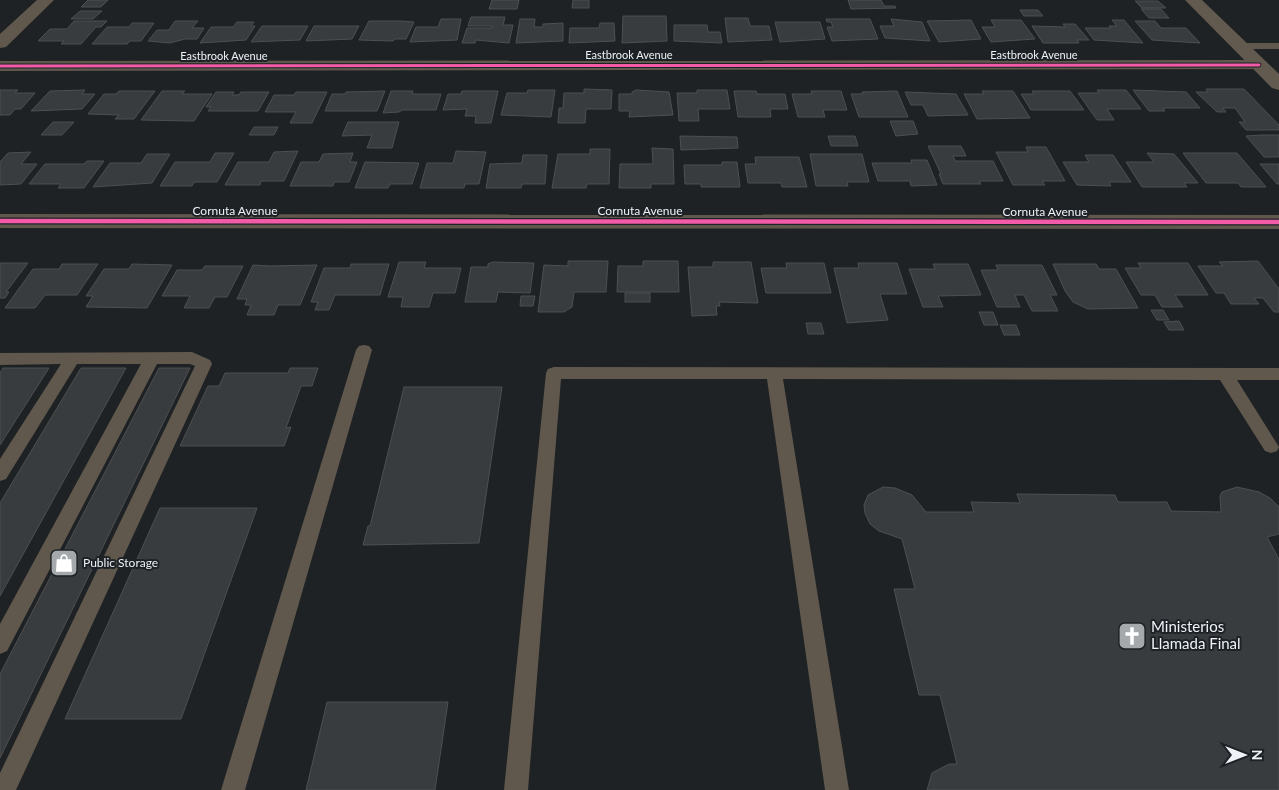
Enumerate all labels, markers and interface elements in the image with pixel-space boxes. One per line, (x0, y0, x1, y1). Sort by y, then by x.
street label: Eastbrook Avenue (585, 48, 673, 61)
street label: Eastbrook Avenue (990, 48, 1078, 61)
street label: Eastbrook Avenue (180, 49, 268, 62)
street label: Cornuta Avenue (192, 203, 278, 218)
street label: Cornuta Avenue (597, 203, 683, 218)
street label: Cornuta Avenue (1002, 204, 1088, 219)
shop icon: Public Storage (49, 548, 79, 578)
place label: Public Storage (83, 555, 158, 570)
place label: Ministerios Llamada Final (1151, 617, 1241, 652)
church icon: Ministerios Llamada Final (1117, 621, 1147, 651)
north arrow (1219, 730, 1269, 780)
text: N (1249, 750, 1266, 760)

